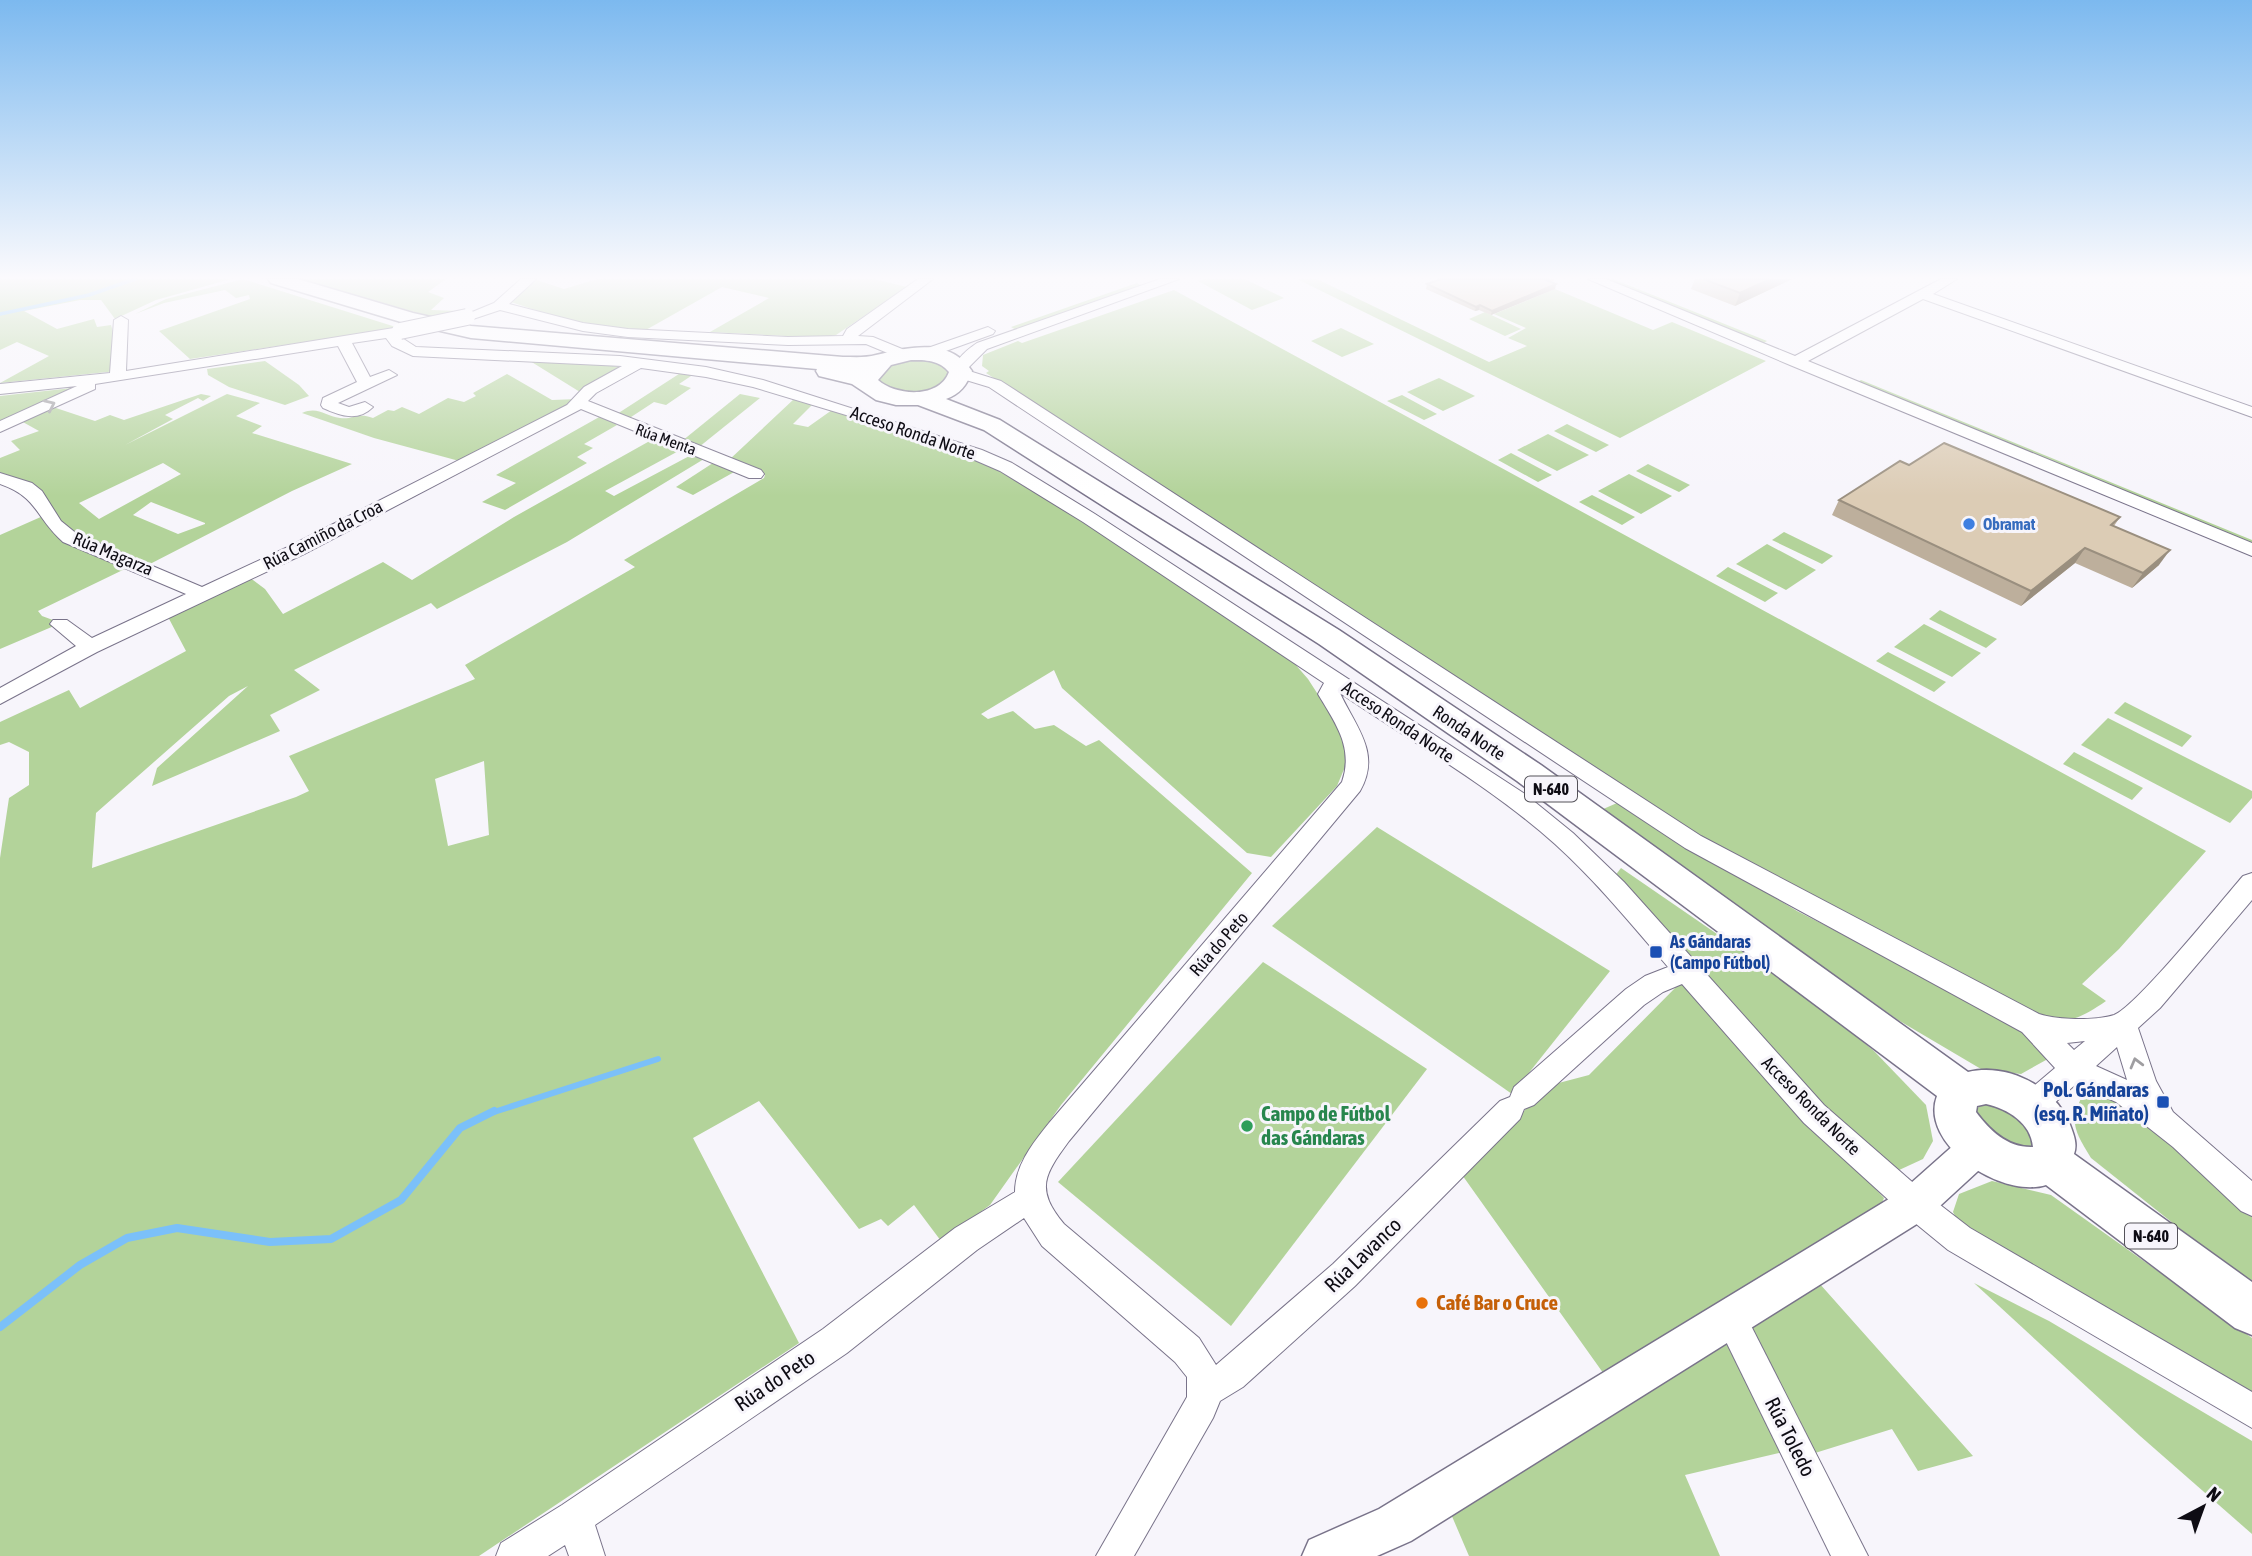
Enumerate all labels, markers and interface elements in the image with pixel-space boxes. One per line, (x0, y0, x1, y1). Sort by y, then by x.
one-way arrow (43, 399, 55, 413)
street label: Acceso Ronda Norte (848, 401, 978, 464)
street label: Rúa Menta (633, 420, 699, 458)
street label: Rúa Camiño da Croa (259, 495, 386, 574)
place label: Obramat (1983, 515, 2036, 533)
marker: Obramat (1961, 516, 1977, 532)
street label: Rúa Magarza (70, 527, 156, 580)
street label: Acceso Ronda Norte (1338, 676, 1458, 767)
street label: Ronda Norte (1429, 701, 1510, 764)
road number: N-640 (1525, 776, 1577, 802)
street label: Rúa do Peto (1185, 907, 1252, 980)
place label: As Gándaras (Campo Fútbol) (1669, 931, 1770, 973)
marker: As Gándaras (Campo Fútbol) (1648, 944, 1664, 960)
street label: Acceso Ronda Norte (1758, 1052, 1865, 1159)
one-way arrow (2130, 1058, 2144, 1070)
place label: Pol. Gándaras (esq. R. Miñato) (2034, 1077, 2150, 1125)
marker: Pol. Gándaras (esq. R. Miñato) (2155, 1094, 2171, 1110)
place label: Campo de Fútbol das Gándaras (1261, 1101, 1391, 1149)
marker: Campo de Fútbol das Gándaras (1239, 1118, 1255, 1134)
street label: Rúa Lavanco (1319, 1212, 1406, 1297)
road number: N-640 (2125, 1224, 2177, 1248)
place label: Café Bar o Cruce (1436, 1290, 1558, 1314)
marker: Café Bar o Cruce (1414, 1295, 1430, 1311)
street label: Rúa do Peto (730, 1345, 819, 1416)
street label: Rúa Toledo (1761, 1393, 1821, 1480)
north arrow (2168, 1472, 2238, 1542)
text: N (2203, 1482, 2226, 1506)

